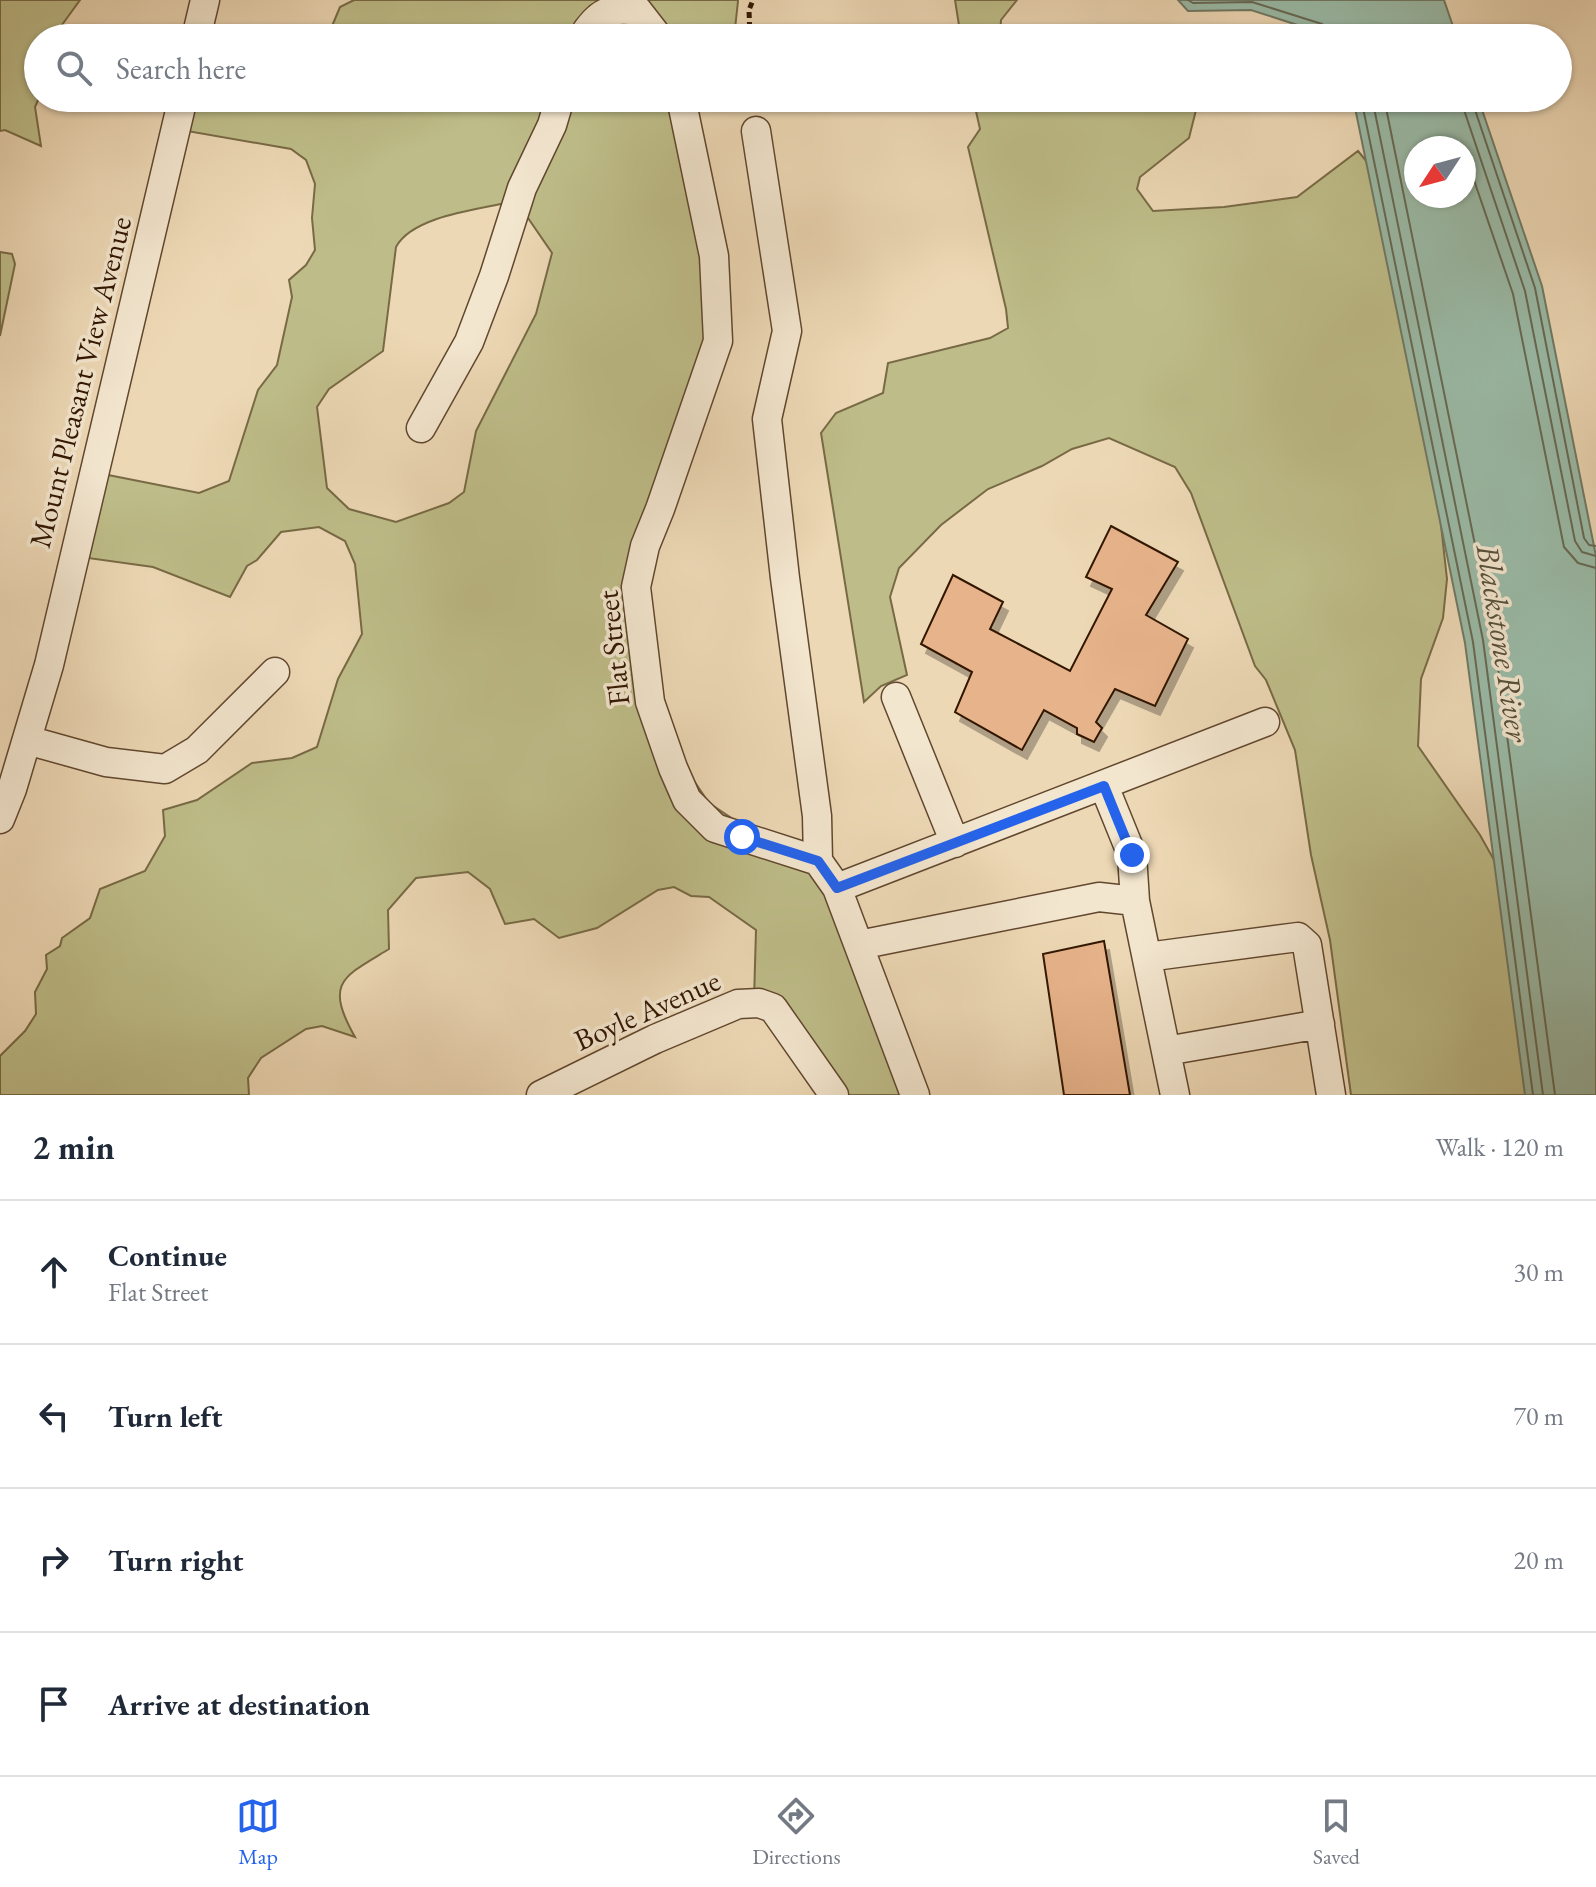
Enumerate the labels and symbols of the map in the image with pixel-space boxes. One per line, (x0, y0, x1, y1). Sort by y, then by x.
north arrow (1404, 136, 1476, 208)
street label: Mount Pleasant View Avenue (20, 212, 140, 552)
water label: Blackstone River (1467, 540, 1540, 746)
street label: Flat Street (587, 588, 638, 708)
route start (724, 819, 760, 855)
route end (1114, 837, 1150, 873)
street label: Boyle Avenue (568, 960, 726, 1060)

